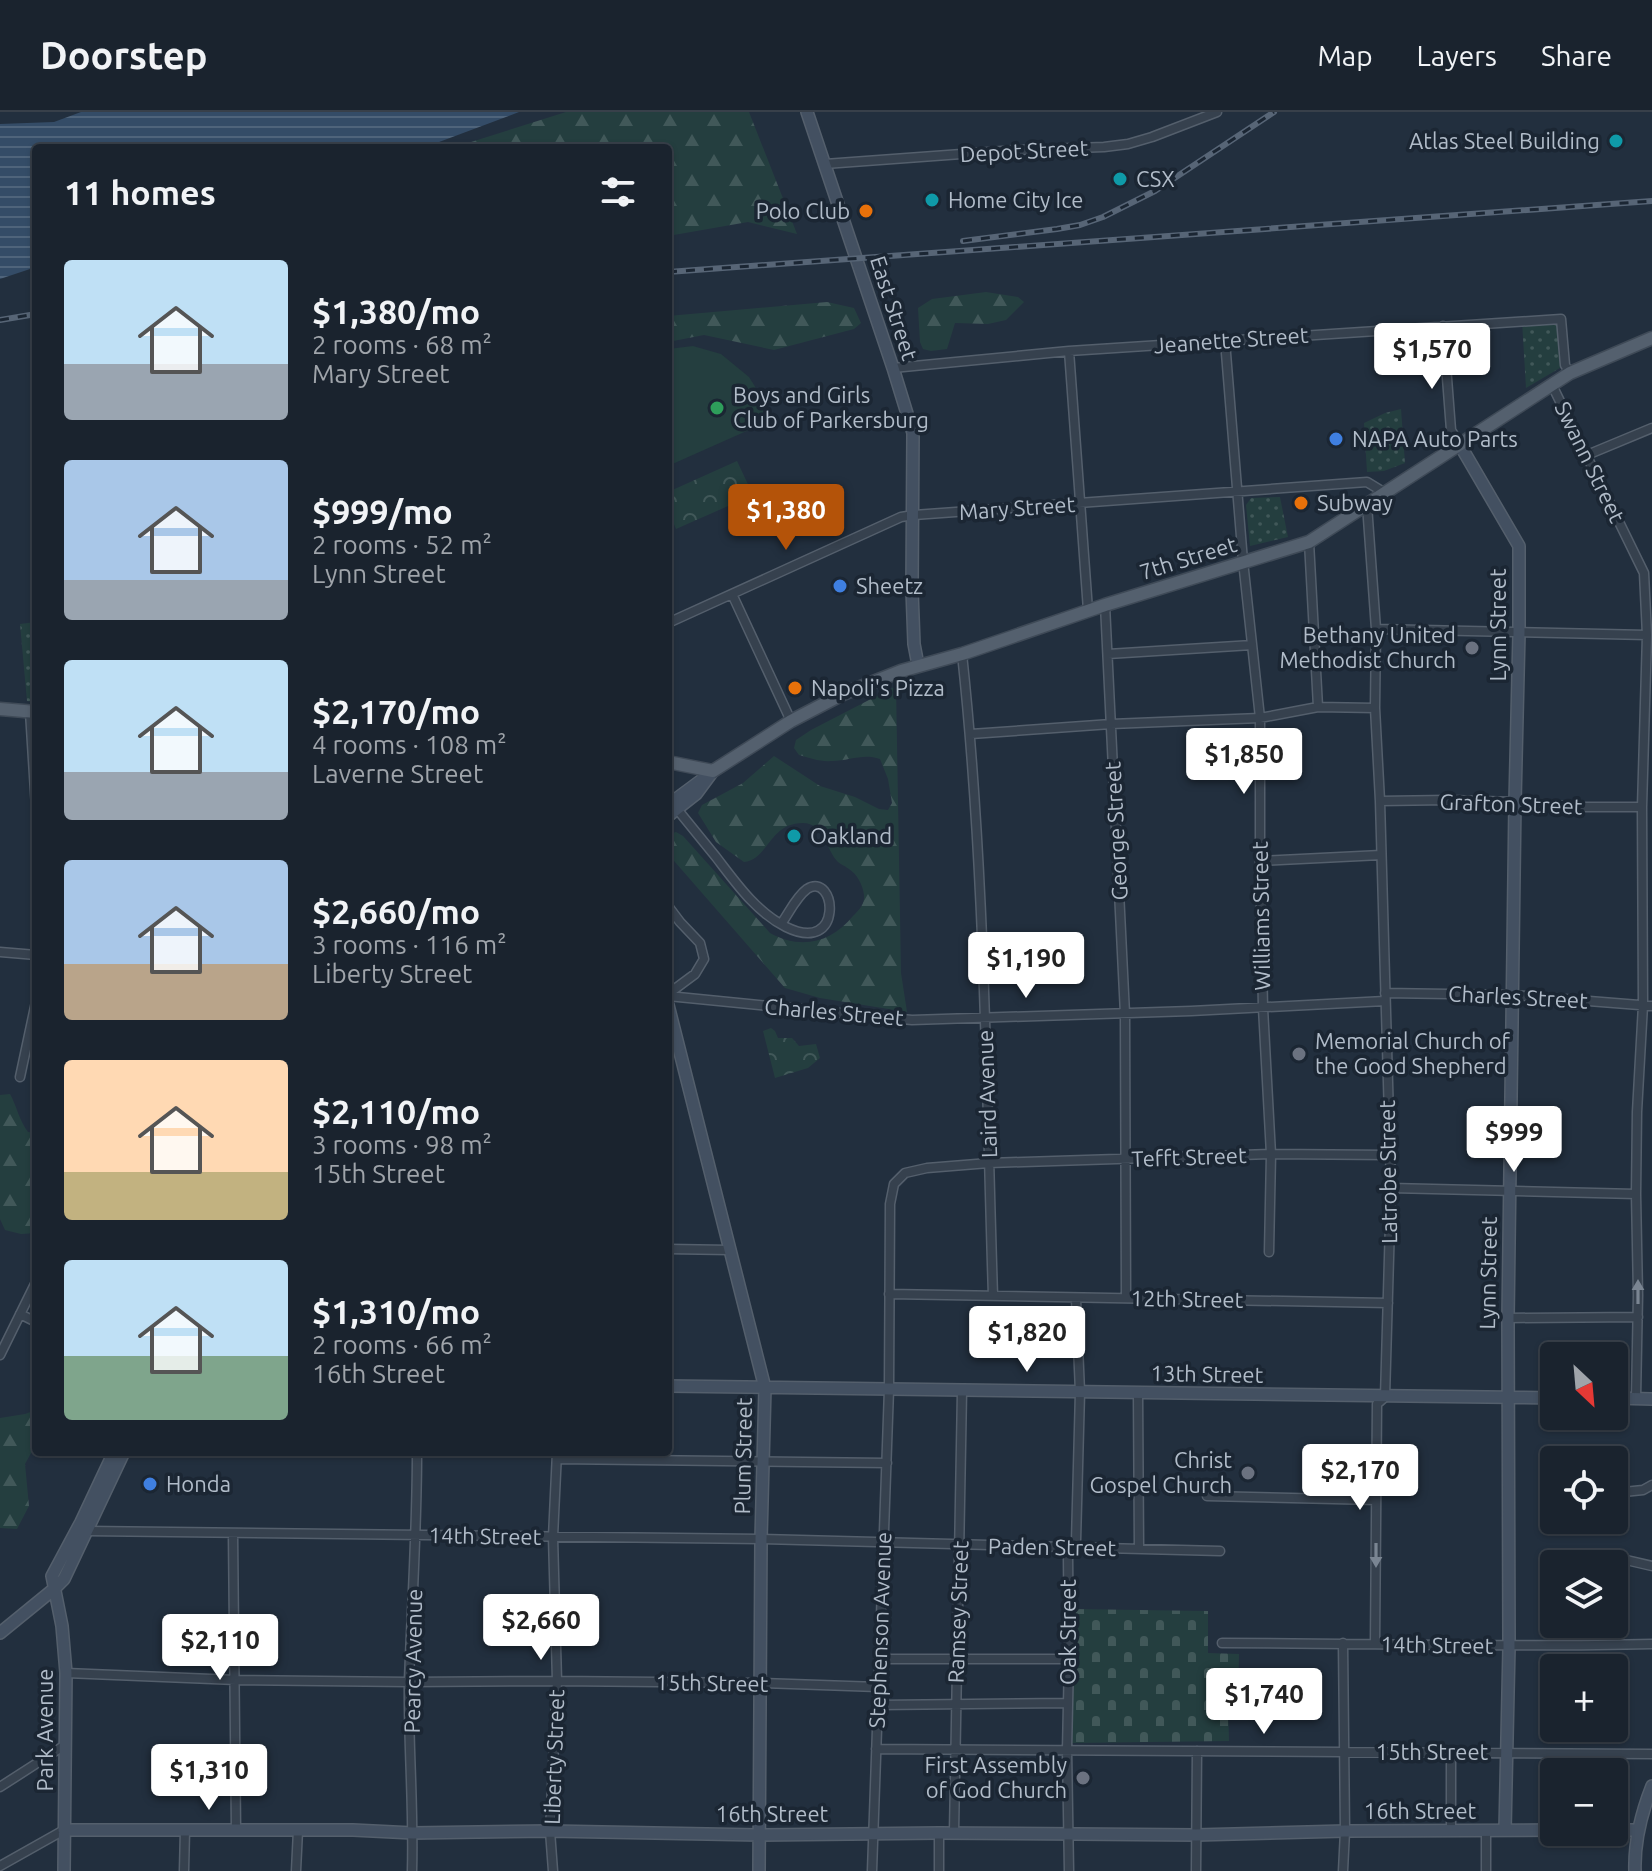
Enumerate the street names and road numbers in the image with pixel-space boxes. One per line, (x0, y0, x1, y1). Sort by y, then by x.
street label: Depot Street (959, 135, 1089, 166)
street label: East Street (866, 252, 923, 364)
street label: Jeanette Street (1153, 322, 1309, 357)
street label: Swann Street (1550, 397, 1631, 527)
street label: Mary Street (958, 491, 1076, 524)
street label: 7th Street (1136, 531, 1240, 584)
street label: Lynn Street (1485, 568, 1510, 682)
street label: George Street (1099, 761, 1132, 901)
street label: Grafton Street (1439, 789, 1583, 819)
street label: Williams Street (1247, 841, 1274, 991)
street label: Charles Street (1448, 980, 1589, 1013)
street label: Charles Street (763, 993, 905, 1030)
street label: Laird Avenue (972, 1030, 1001, 1159)
street label: Latrobe Street (1374, 1100, 1401, 1244)
street label: Tefft Street (1131, 1142, 1247, 1171)
street label: Lynn Street (1474, 1216, 1501, 1330)
street label: 12th Street (1131, 1285, 1244, 1312)
street label: 13th Street (1151, 1360, 1264, 1387)
street label: Plum Street (729, 1397, 756, 1515)
street label: 14th Street (429, 1522, 542, 1549)
street label: Stephenson Avenue (864, 1531, 895, 1729)
street label: Paden Street (988, 1533, 1117, 1560)
street label: Ramsey Street (943, 1540, 972, 1684)
street label: Oak Street (1055, 1579, 1080, 1685)
street label: Pearcy Avenue (399, 1588, 426, 1734)
street label: 14th Street (1381, 1631, 1494, 1658)
street label: Park Avenue (32, 1669, 57, 1791)
street label: 15th Street (656, 1669, 769, 1696)
street label: Liberty Street (539, 1688, 568, 1825)
street label: 15th Street (1376, 1739, 1489, 1764)
street label: 16th Street (1364, 1798, 1477, 1823)
street label: 16th Street (716, 1801, 829, 1826)

